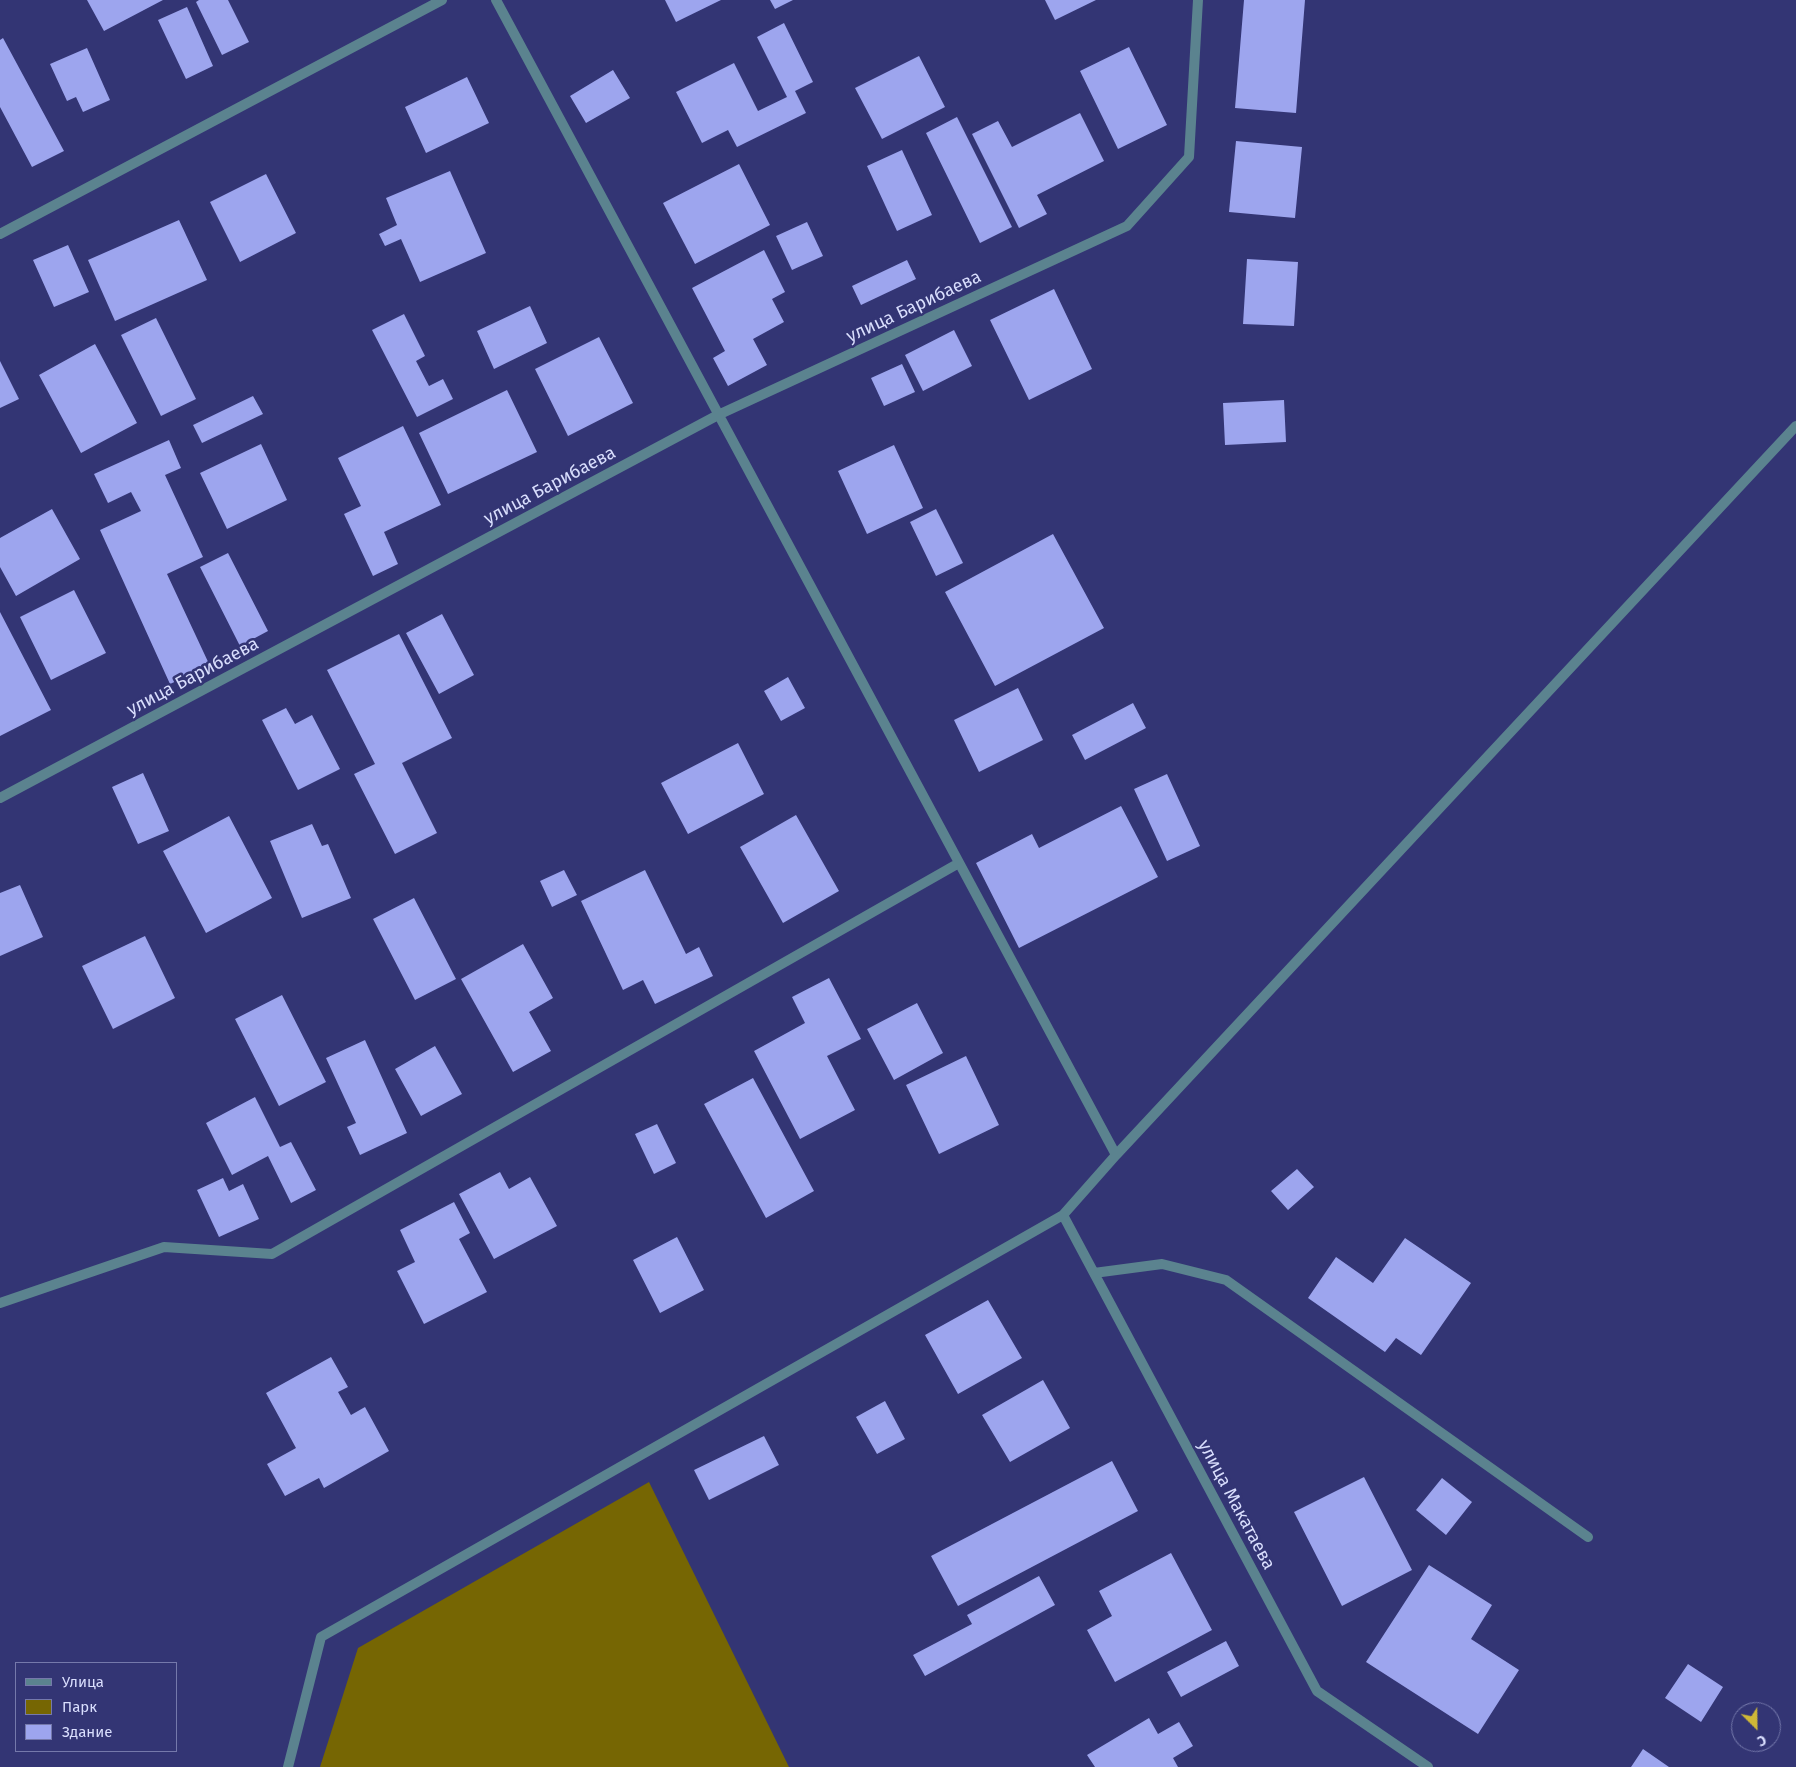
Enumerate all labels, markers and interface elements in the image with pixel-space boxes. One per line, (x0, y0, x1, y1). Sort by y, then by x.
street label: улица Барибаева (843, 266, 985, 348)
street label: улица Барибаева (480, 442, 620, 530)
street label: улица Барибаева (123, 633, 263, 721)
street label: улица Макатаева (1193, 1436, 1279, 1574)
legend (15, 1662, 178, 1752)
text: Улица (62, 1673, 104, 1691)
text: Парк (62, 1698, 97, 1716)
north arrow (1731, 1702, 1781, 1752)
text: Здание (62, 1723, 112, 1741)
text: С (1755, 1731, 1769, 1750)

